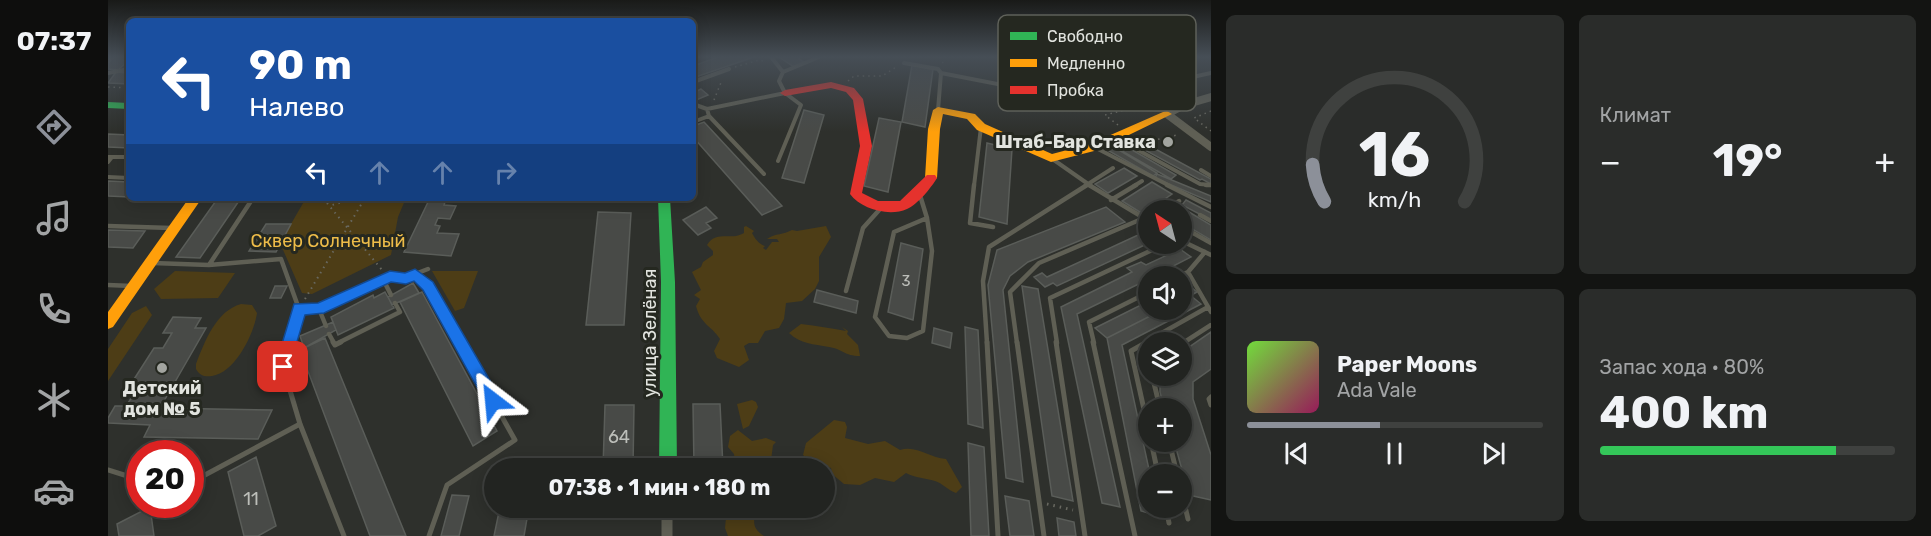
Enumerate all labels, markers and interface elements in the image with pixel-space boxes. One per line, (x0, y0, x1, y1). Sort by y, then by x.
legend (998, 15, 1196, 111)
text: 07:37 (17, 25, 91, 57)
text: Свободно (1047, 27, 1123, 46)
text: 90 m (249, 40, 352, 90)
icon: left (150, 42, 228, 120)
text: Медленно (1047, 54, 1125, 73)
text: Пробка (1047, 81, 1104, 100)
text: Налево (249, 91, 345, 123)
text: Климат (1600, 103, 1671, 127)
icon: directions (33, 106, 75, 148)
text: 16 (1359, 118, 1431, 192)
place label: Штаб-Бар Ставка (995, 131, 1156, 153)
text: 19° (1713, 134, 1783, 187)
marker: Штаб-Бар Ставка (1161, 135, 1175, 149)
text: − (1600, 142, 1621, 181)
text: + (1874, 142, 1895, 181)
icon: left (300, 156, 333, 189)
icon: ahead (363, 156, 396, 189)
icon: ahead (426, 156, 459, 189)
icon: right (489, 156, 522, 189)
text: km/h (1368, 187, 1422, 212)
icon: music (33, 197, 75, 239)
north arrow (1138, 200, 1192, 254)
map controls (1138, 200, 1192, 518)
park label: Сквер Солнечный (250, 230, 406, 252)
button: sound (1138, 266, 1192, 320)
street label: улица Зелёная (639, 269, 661, 397)
house number: 3 (901, 272, 911, 290)
icon: phone (33, 288, 75, 330)
button: layers (1138, 332, 1192, 386)
pin (257, 341, 308, 392)
icon: arrive (266, 350, 299, 383)
text: Paper Moons (1337, 351, 1477, 378)
text: Запас хода · 80% (1600, 355, 1764, 379)
marker: Детский дом № 5 (155, 361, 169, 375)
position arrow (461, 369, 525, 433)
place label: Детский дом № 5 (122, 377, 202, 420)
text: Ada Vale (1337, 378, 1417, 402)
icon: climate (33, 379, 75, 421)
text: 400 km (1600, 386, 1769, 439)
button: + (1138, 398, 1192, 452)
house number: 64 (608, 426, 630, 448)
icon: previous (1280, 437, 1313, 470)
icon: pause (1378, 437, 1411, 470)
icon: next (1477, 437, 1510, 470)
speed limit sign: 20 (126, 440, 204, 518)
button: − (1138, 464, 1192, 518)
icon: car (33, 470, 75, 512)
text: 07:38 · 1 мин · 180 m (549, 474, 770, 501)
house number: 11 (243, 488, 259, 510)

